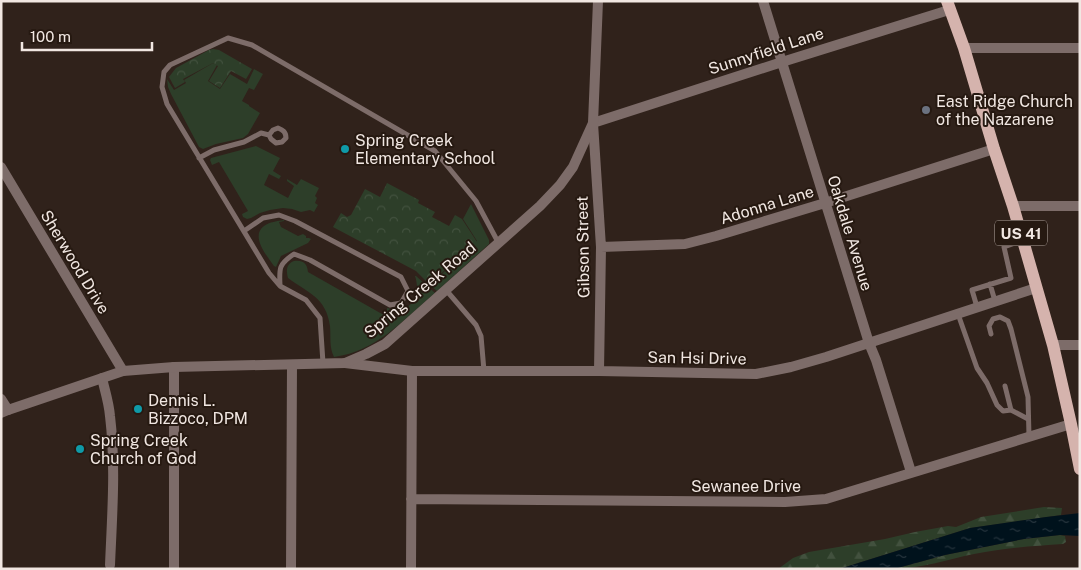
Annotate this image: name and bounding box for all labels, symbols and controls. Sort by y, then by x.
scale bar [22,20,152,52]
street label: Sunnyfield Lane [706,23,826,79]
text: 100 m [30,28,71,45]
place label: East Ridge Church of the Nazarene [936,92,1073,129]
marker: East Ridge Church of the Nazarene [920,104,932,116]
place label: Spring Creek Elementary School [355,131,496,168]
marker: Spring Creek Elementary School [339,143,351,155]
street label: Oakdale Avenue [823,173,877,293]
street label: Adonna Lane [718,182,816,228]
street label: Gibson Street [573,196,593,298]
street label: Sherwood Drive [37,207,113,317]
road number: US 41 [995,220,1047,246]
street label: Spring Creek Road [360,238,480,342]
street label: San Hsi Drive [647,348,747,368]
place label: Dennis L. Bizzoco, DPM [148,391,248,428]
marker: Dennis L. Bizzoco, DPM [132,403,144,415]
place label: Spring Creek Church of God [90,431,197,468]
marker: Spring Creek Church of God [74,443,86,455]
street label: Sewanee Drive [691,477,801,496]

